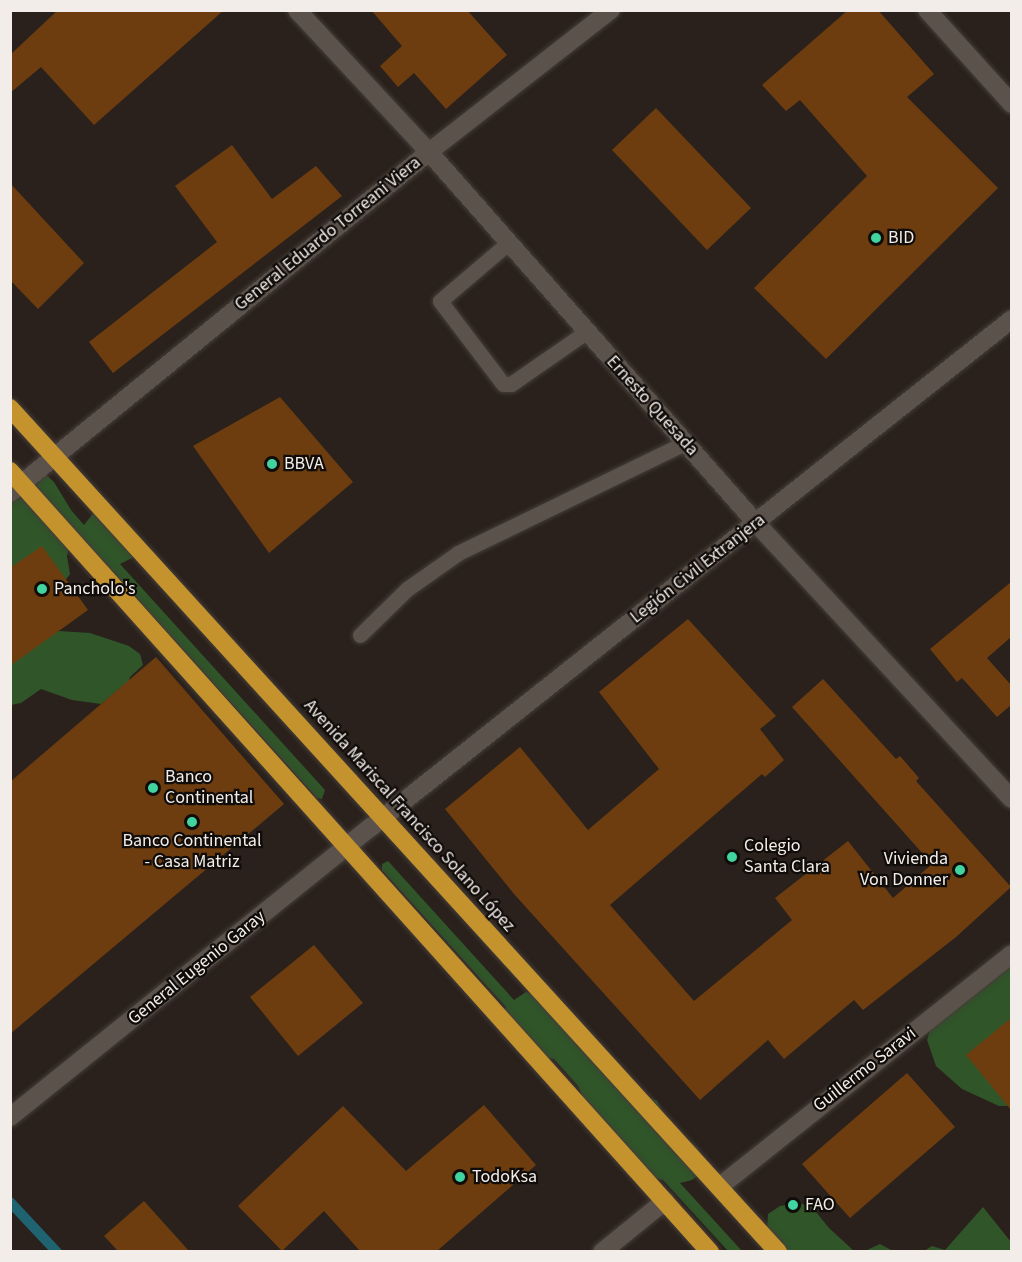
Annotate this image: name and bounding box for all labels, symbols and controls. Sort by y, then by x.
street label: General Eduardo Torreani Viera [231,152,425,316]
place label: BID [888,227,914,249]
marker: BID [869,231,883,245]
street label: Ernesto Quesada [601,351,703,461]
place label: BBVA [284,453,324,475]
marker: BBVA [265,457,279,471]
street label: Legión Civil Extranjera [626,510,770,628]
place label: Pancholo's [54,578,136,600]
marker: Pancholo's [35,582,49,596]
street label: Avenida Mariscal Francisco Solano López [299,695,519,937]
place label: Banco Continental [165,767,253,810]
marker: Banco Continental [146,781,160,795]
marker: Banco Continental - Casa Matriz [185,815,199,829]
place label: Banco Continental - Casa Matriz [122,831,262,874]
place label: Colegio Santa Clara [744,836,830,878]
place label: Vivienda Von Donner [860,849,948,892]
marker: Colegio Santa Clara [725,850,739,864]
marker: Vivienda Von Donner [953,863,967,877]
street label: General Eugenio Garay [124,906,270,1030]
street label: Guillermo Saravi [809,1023,921,1117]
place label: TodoKsa [472,1166,537,1188]
marker: TodoKsa [453,1170,467,1184]
place label: FAO [805,1194,835,1216]
marker: FAO [786,1198,800,1212]

